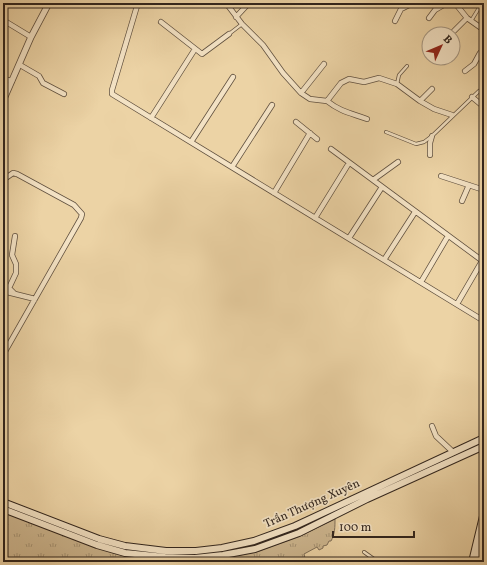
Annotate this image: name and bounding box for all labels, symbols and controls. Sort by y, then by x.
north arrow [421,26,461,66]
text: B [439,32,455,48]
street label: Trần Thượng Xuyên [261,476,363,532]
scale bar [333,513,414,539]
text: 100 m [339,520,372,536]

